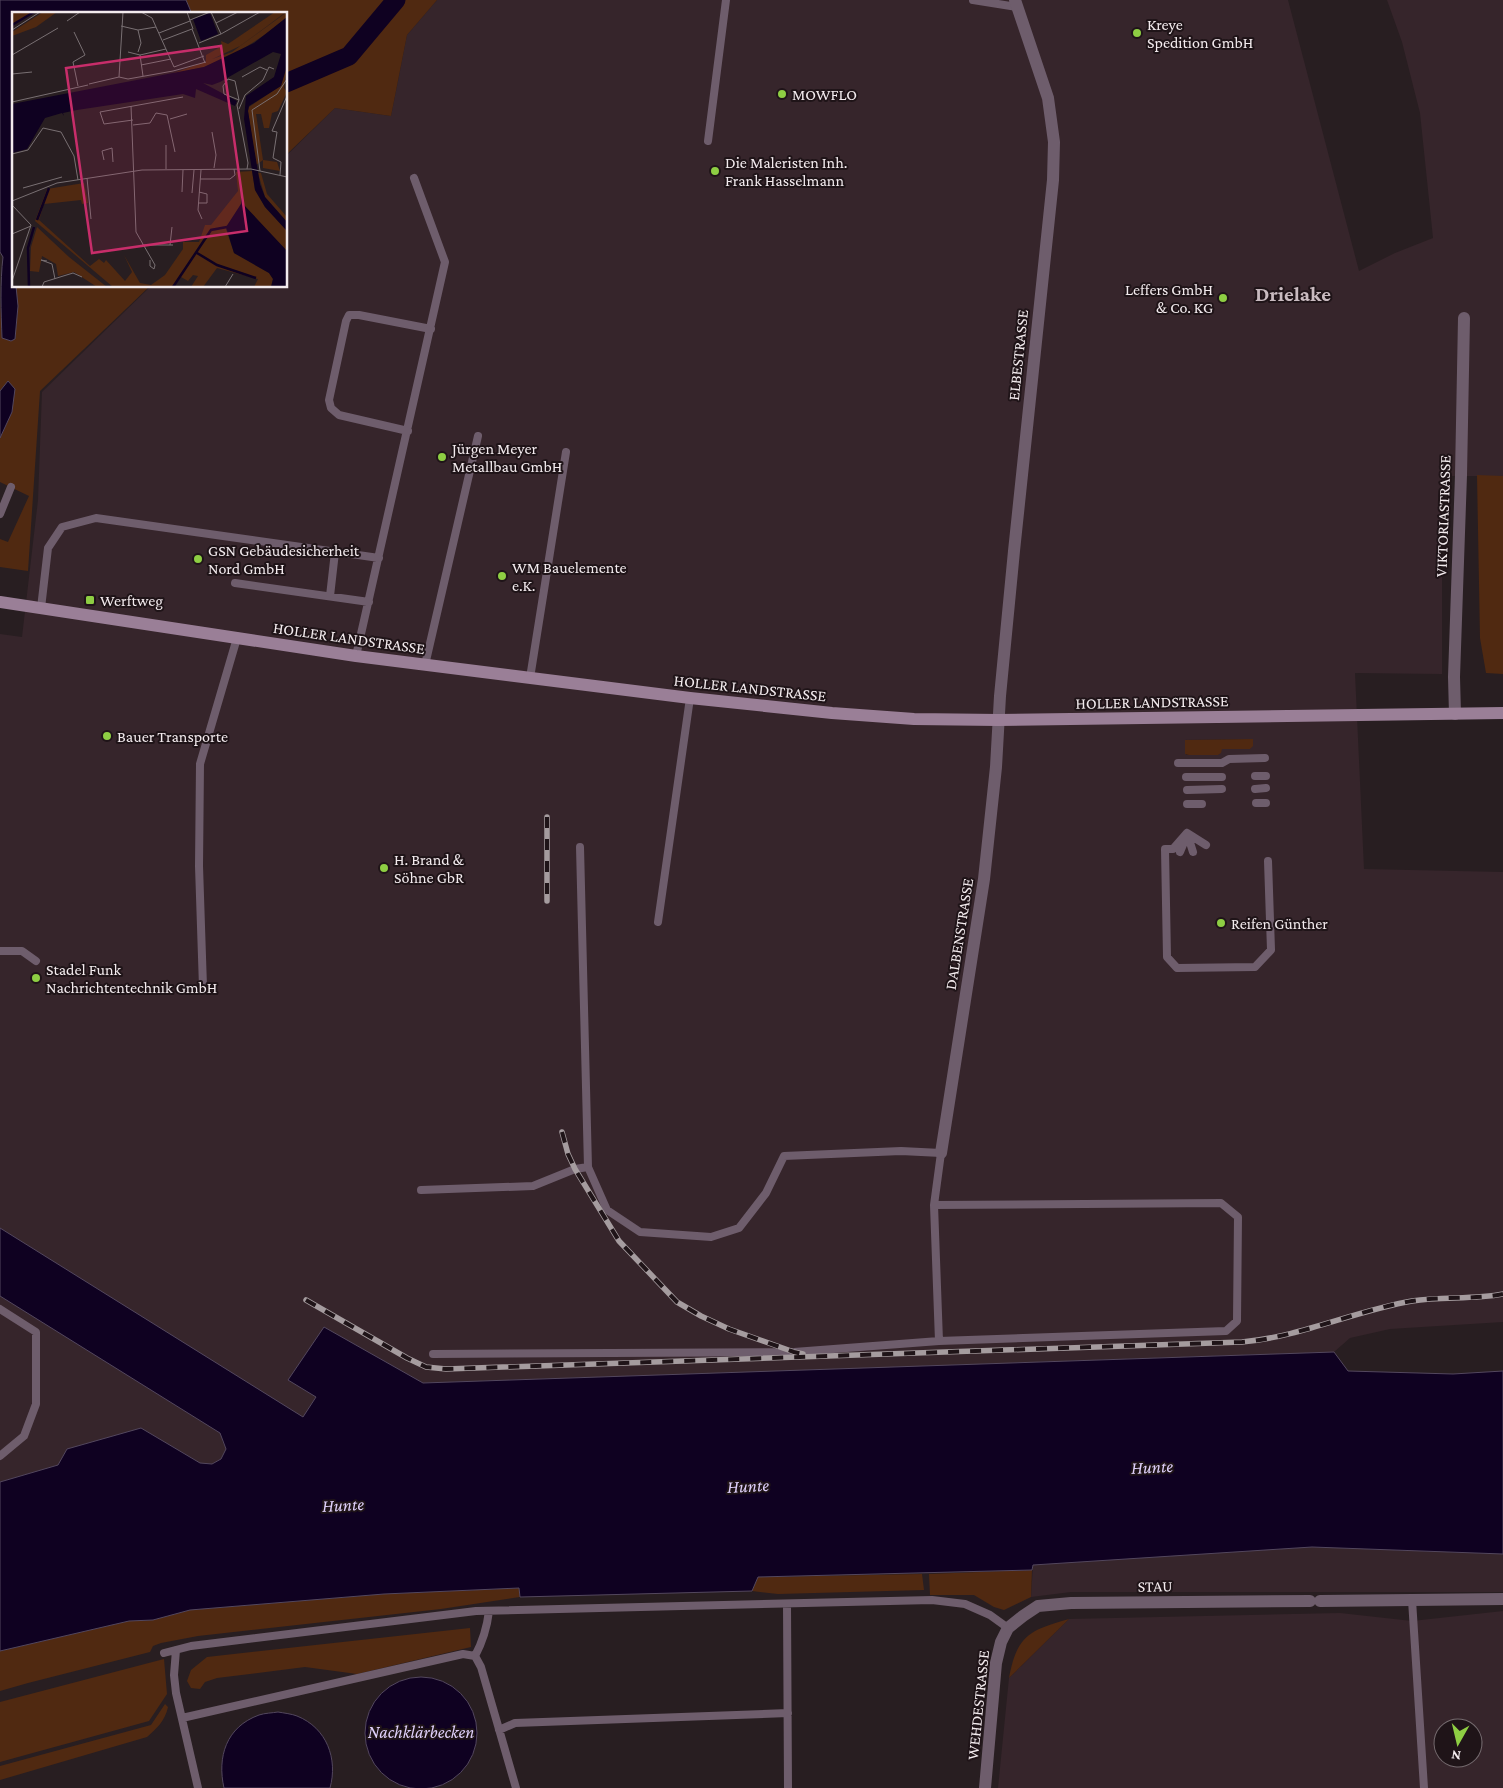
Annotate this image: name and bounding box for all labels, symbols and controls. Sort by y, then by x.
inset map [12,12,288,288]
place label: Kreye Spedition GmbH [1147,16,1253,52]
marker: Kreye Spedition GmbH [1131,27,1143,39]
place label: MOWFLO [792,86,857,103]
marker: MOWFLO [776,88,788,100]
place label: Die Maleristen Inh. Frank Hasselmann [725,154,847,189]
marker: Die Maleristen Inh. Frank Hasselmann [709,165,721,177]
place label: Leffers GmbH & Co. KG [1125,281,1213,316]
district label: Drielake [1255,282,1331,306]
marker: Leffers GmbH & Co. KG [1217,292,1229,304]
street label: ELBESTRASSE [1005,308,1031,401]
place label: Jürgen Meyer Metallbau GmbH [450,440,562,475]
marker: Jürgen Meyer Metallbau GmbH [436,451,448,463]
street label: VIKTORIASTRASSE [1432,454,1454,577]
place label: GSN Gebäudesicherheit Nord GmbH [208,542,360,577]
marker: GSN Gebäudesicherheit Nord GmbH [192,553,204,565]
place label: WM Bauelemente e.K. [512,559,627,594]
marker: WM Bauelemente e.K. [496,570,508,582]
place label: Werftweg [100,592,163,610]
marker: Werftweg [84,594,96,606]
street label: HOLLER LANDSTRASSE [272,619,426,657]
street label: HOLLER LANDSTRASSE [673,672,827,704]
street label: HOLLER LANDSTRASSE [1075,692,1229,712]
place label: Bauer Transporte [117,728,228,746]
marker: Bauer Transporte [101,730,113,742]
place label: H. Brand & Söhne GbR [394,851,465,886]
marker: H. Brand & Söhne GbR [378,862,390,874]
street label: DALBENSTRASSE [942,877,976,991]
place label: Reifen Günther [1231,915,1328,932]
marker: Reifen Günther [1215,917,1227,929]
place label: Stadel Funk Nachrichtentechnik GmbH [46,961,217,996]
marker: Stadel Funk Nachrichtentechnik GmbH [30,972,42,984]
water label: Hunte [1130,1456,1174,1478]
water label: Hunte [726,1475,770,1497]
water label: Hunte [321,1494,365,1516]
street label: STAU [1137,1577,1173,1595]
street label: WEHDESTRASSE [964,1649,992,1761]
north arrow [1433,1718,1483,1768]
water label: Nachklärbecken [368,1722,474,1742]
text: N [1450,1747,1462,1764]

